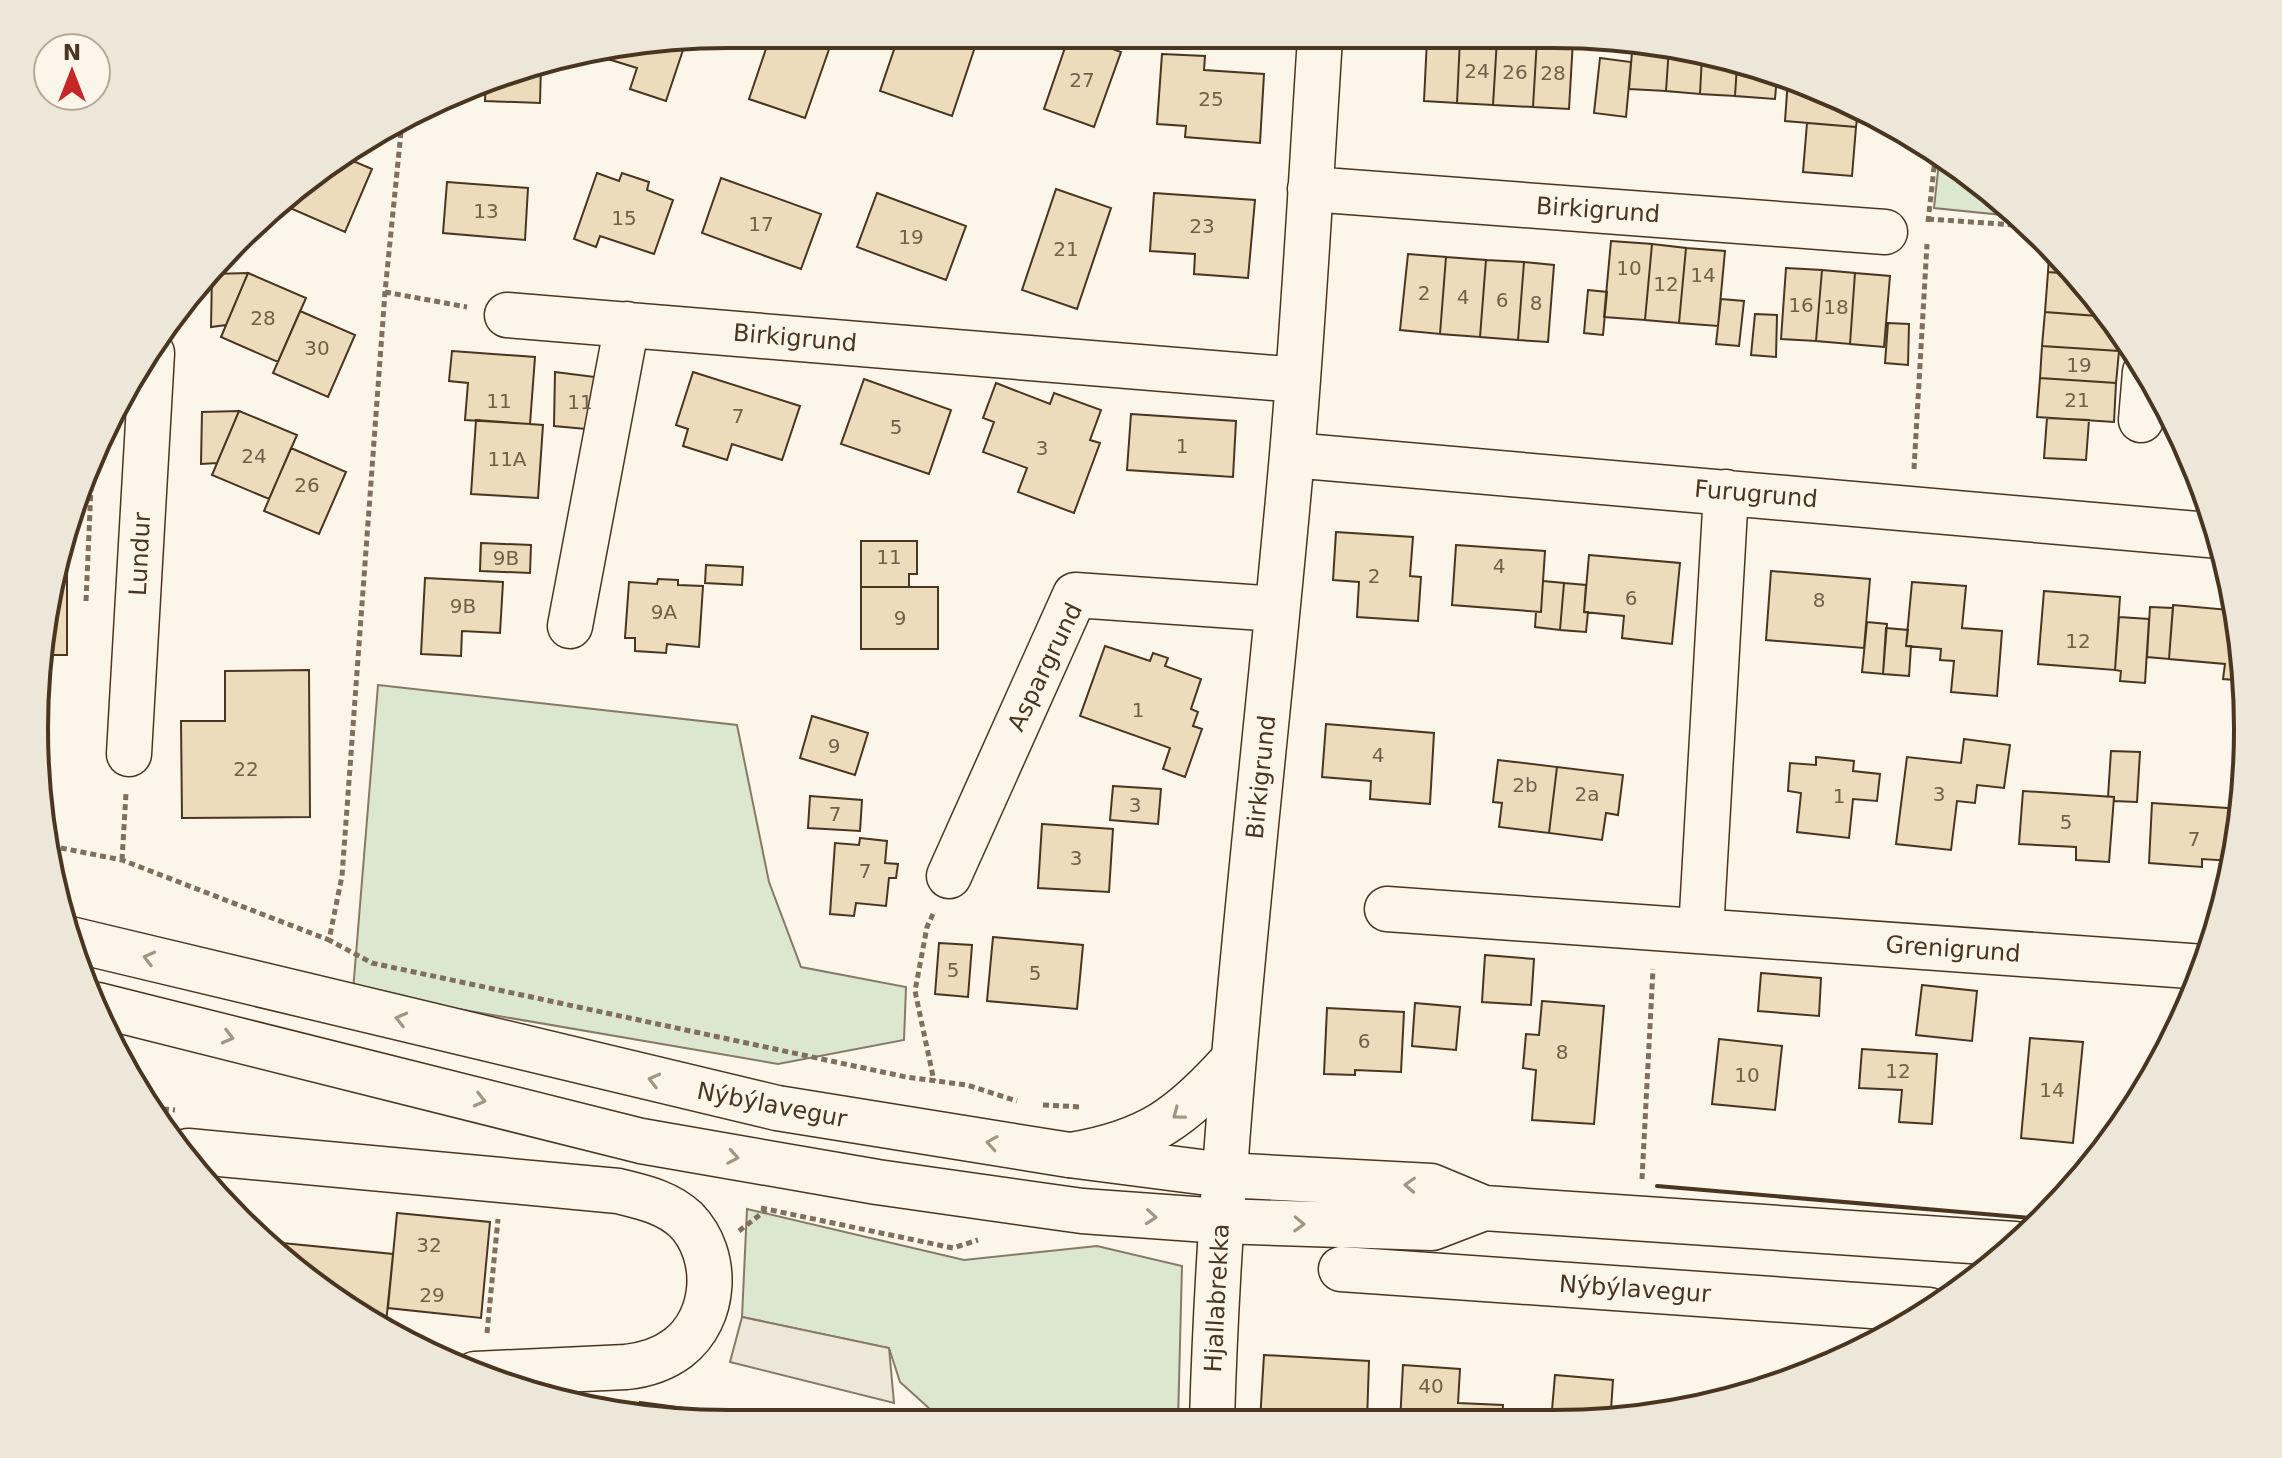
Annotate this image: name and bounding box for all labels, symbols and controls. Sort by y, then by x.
north arrow [32,32,112,112]
text: N [63,40,81,65]
house number: 24 [1464,59,1490,83]
house number: 26 [1502,60,1528,84]
house number: 28 [1540,61,1566,85]
house number: 27 [1069,68,1095,92]
house number: 25 [1198,87,1224,111]
street label: Birkigrund [1535,192,1661,228]
house number: 13 [473,199,499,223]
house number: 15 [611,206,637,230]
house number: 17 [748,212,774,236]
house number: 23 [1189,214,1215,238]
house number: 19 [898,225,924,249]
house number: 21 [1053,237,1079,261]
house number: 10 [1616,256,1642,280]
house number: 14 [1690,263,1716,287]
house number: 12 [1653,272,1679,296]
house number: 2 [1418,281,1430,305]
house number: 4 [1457,285,1469,309]
house number: 6 [1496,288,1508,312]
house number: 8 [1530,291,1542,315]
house number: 16 [1788,293,1814,317]
house number: 18 [1823,295,1849,319]
house number: 28 [250,306,276,330]
street label: Birkigrund [732,319,858,357]
house number: 30 [304,336,330,360]
house number: 19 [2066,353,2092,377]
house number: 21 [2064,388,2090,412]
house number: 11 [486,389,512,413]
house number: 11 [567,390,593,414]
house number: 7 [732,404,744,428]
house number: 5 [890,415,902,439]
house number: 1 [1176,434,1188,458]
house number: 3 [1036,436,1048,460]
house number: 24 [241,444,267,468]
house number: 11A [487,447,527,471]
house number: 26 [294,473,320,497]
street label: Furugrund [1693,475,1819,513]
street label: Lundur [124,511,156,597]
house number: 11 [876,545,902,569]
house number: 9B [493,546,519,570]
house number: 4 [1493,554,1505,578]
house number: 2 [1368,564,1380,588]
house number: 6 [1625,586,1637,610]
house number: 8 [1813,588,1825,612]
house number: 9B [450,594,476,618]
street label: Aspargrund [1002,598,1088,736]
house number: 9A [651,600,678,624]
house number: 9 [894,606,906,630]
house number: 12 [2065,629,2091,653]
house number: 1 [1132,698,1144,722]
street label: Birkigrund [1241,714,1281,840]
house number: 9 [828,734,840,758]
house number: 4 [1372,743,1384,767]
house number: 22 [233,757,259,781]
house number: 2b [1512,773,1538,797]
house number: 2a [1575,782,1599,806]
house number: 3 [1933,782,1945,806]
house number: 1 [1833,784,1845,808]
house number: 3 [1129,793,1141,817]
house number: 7 [829,802,841,826]
house number: 5 [2060,810,2072,834]
house number: 7 [2188,827,2200,851]
house number: 3 [1070,846,1082,870]
house number: 7 [859,859,871,883]
street label: Grenigrund [1885,930,2021,968]
one-way arrow [142,951,156,968]
house number: 5 [947,958,959,982]
house number: 5 [1029,961,1041,985]
one-way arrow [395,1012,409,1029]
one-way arrow [220,1028,234,1045]
house number: 6 [1358,1029,1370,1053]
house number: 8 [1556,1040,1568,1064]
house number: 12 [1885,1059,1911,1083]
house number: 10 [1734,1063,1760,1087]
one-way arrow [648,1073,662,1090]
street label: Nýbýlavegur [695,1077,850,1133]
house number: 14 [2039,1078,2065,1102]
one-way arrow [472,1091,486,1108]
one-way arrow [1172,1105,1187,1119]
one-way arrow [985,1135,999,1152]
one-way arrow [727,1147,740,1164]
one-way arrow [1403,1177,1416,1194]
one-way arrow [1145,1208,1158,1225]
one-way arrow [1293,1215,1306,1232]
street label: Hjallabrekka [1199,1223,1235,1373]
house number: 32 [416,1233,442,1257]
street label: Nýbýlavegur [1558,1270,1712,1308]
house number: 29 [419,1283,445,1307]
house number: 40 [1418,1374,1444,1398]

